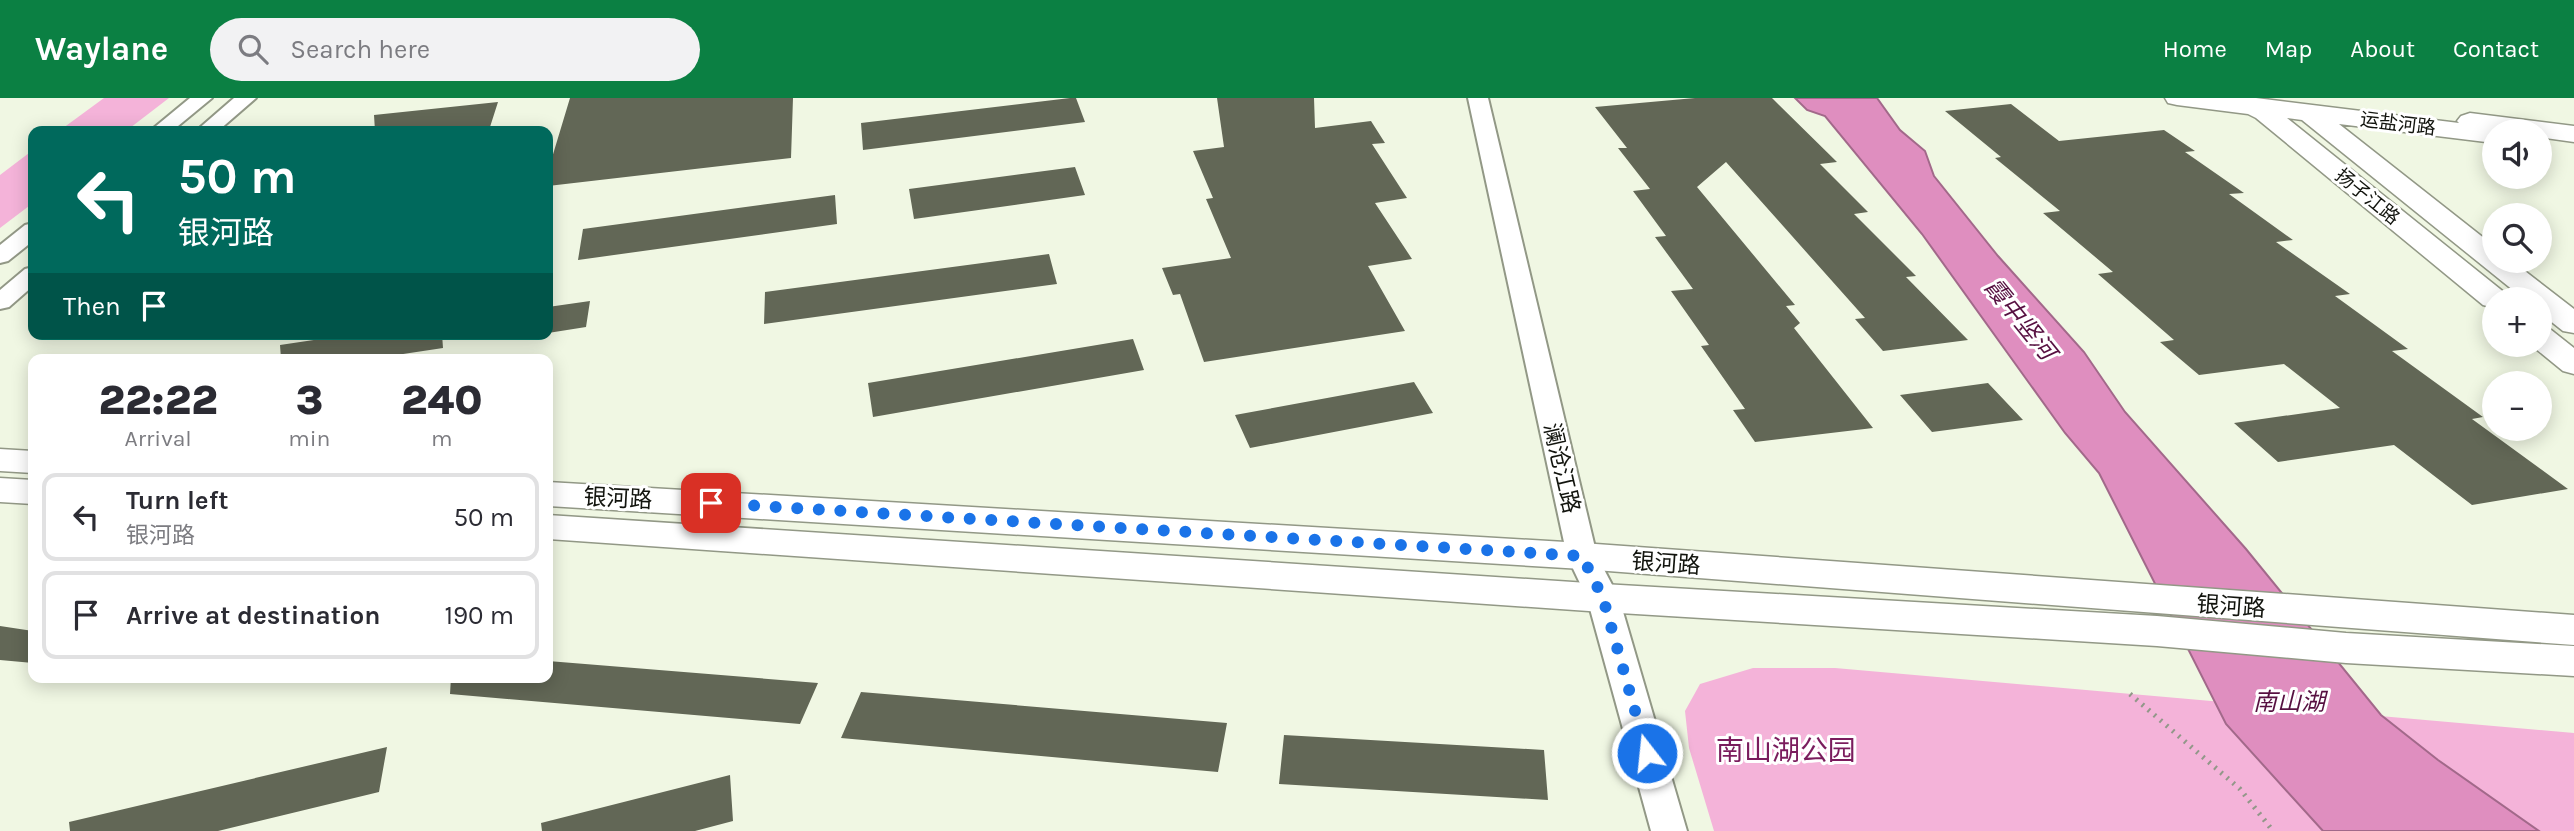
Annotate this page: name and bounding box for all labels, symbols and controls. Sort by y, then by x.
search box [210,18,700,81]
text: Waylane [35,30,168,68]
icon: search [234,30,272,68]
text: Search here [290,34,430,65]
text: Home [2163,35,2227,63]
text: Map [2265,35,2312,63]
text: About [2350,35,2415,63]
text: Contact [2453,35,2539,63]
street label: 运盐河路 [2359,108,2437,140]
map controls [2482,119,2552,441]
button: sound [2482,119,2552,189]
text: 50 m [178,148,296,205]
icon: left [63,154,154,245]
street label: 扬子江路 [2331,164,2404,229]
button: search [2482,203,2552,273]
text: 银河路 [178,215,274,252]
water label: 霞中竖河 [1979,273,2064,368]
icon: arrive [135,287,173,325]
button: + [2482,287,2552,357]
text: Then [63,291,121,322]
button: − [2482,371,2552,441]
text: 22:22 [99,375,218,425]
text: 3 [296,375,323,425]
text: 240 [401,375,482,425]
street label: 澜沧江路 [1538,420,1585,516]
text: Arrival [124,425,192,452]
text: min [288,425,331,452]
text: m [431,425,453,452]
pin [681,473,741,533]
street label: 银河路 [583,483,653,514]
icon: arrive [692,484,730,522]
text: Turn left [126,485,228,516]
icon: left [67,498,105,536]
text: 50 m [453,502,514,533]
text: 银河路 [126,522,195,549]
street label: 银河路 [1631,548,1701,579]
street label: 银河路 [2196,591,2266,622]
icon: arrive [67,596,105,634]
text: Arrive at destination [126,600,380,631]
text: 190 m [444,600,514,631]
water label: 南山湖 [2253,688,2329,716]
position arrow [1610,716,1684,790]
park label: 南山湖公园 [1716,734,1856,767]

